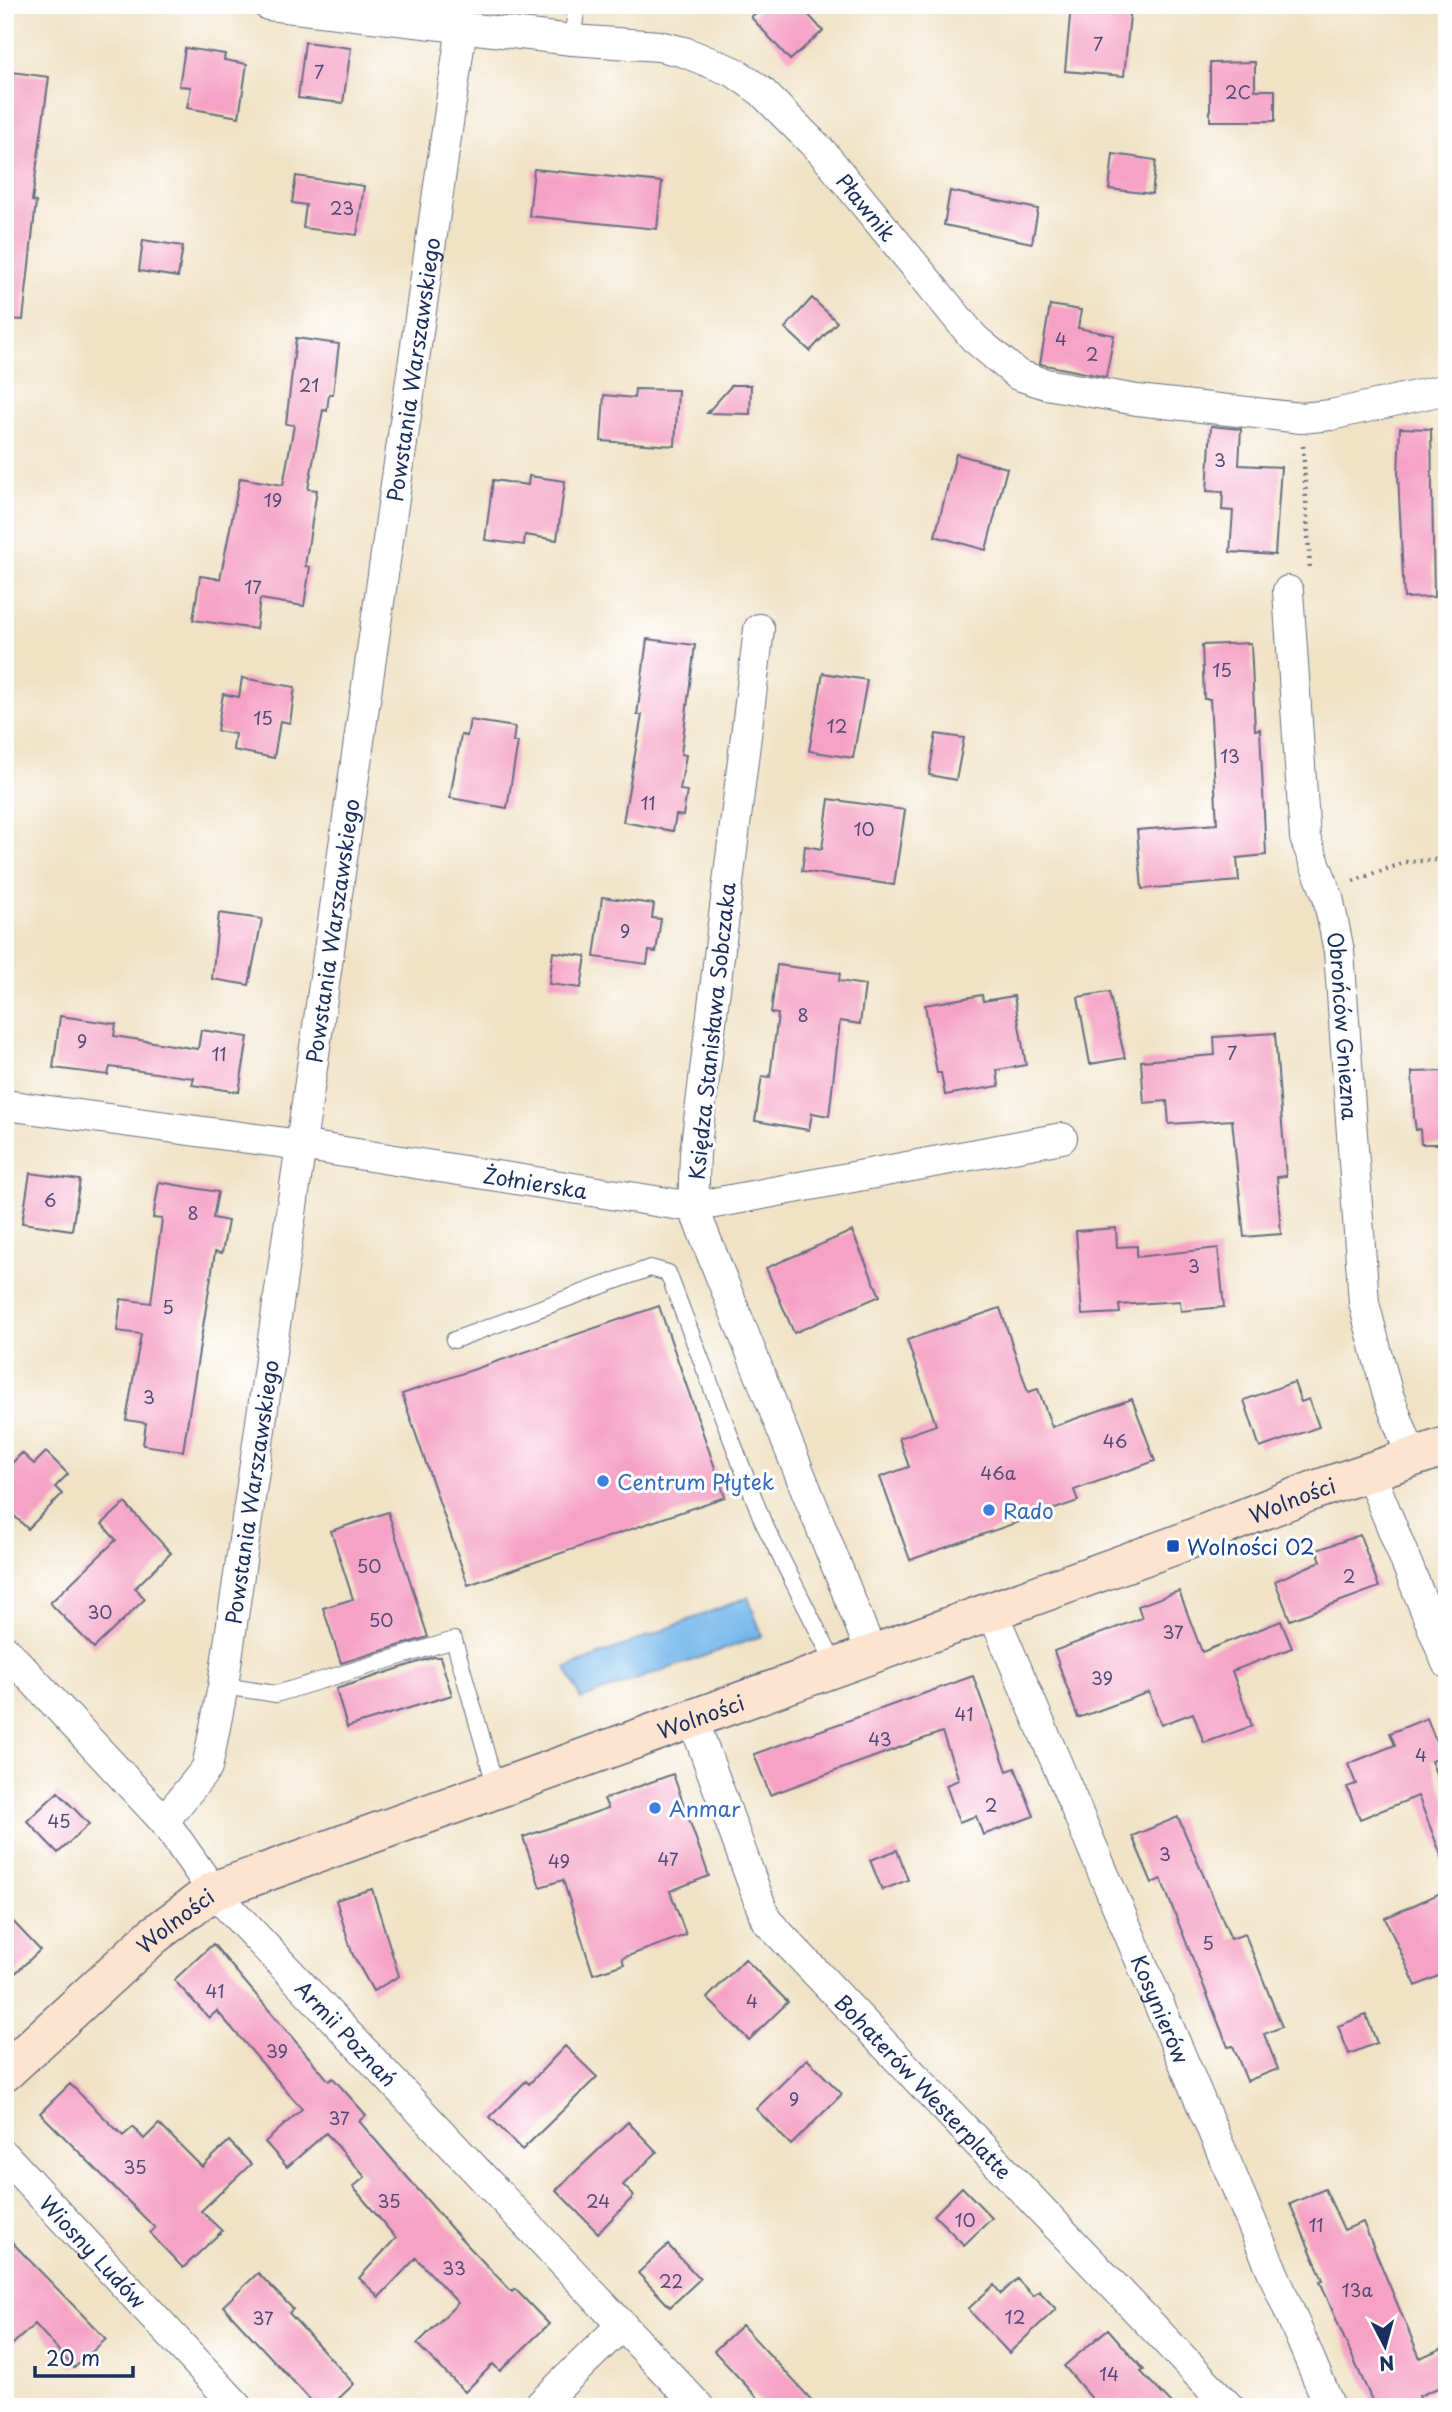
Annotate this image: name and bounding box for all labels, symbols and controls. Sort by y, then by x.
house number: 7 [1093,30,1103,57]
house number: 7 [314,58,324,85]
house number: 2C [1225,78,1251,105]
street label: Pławnik [829,166,905,248]
house number: 23 [330,194,354,221]
street label: Powstania Warszawskiego [378,235,447,503]
house number: 4 [1055,325,1067,352]
house number: 2 [1086,340,1098,367]
house number: 21 [299,371,319,398]
house number: 3 [1214,446,1226,473]
house number: 19 [264,486,282,513]
house number: 17 [244,573,262,600]
house number: 15 [1212,656,1232,683]
house number: 15 [253,704,273,731]
house number: 12 [827,712,847,739]
house number: 13 [1220,742,1240,769]
house number: 11 [640,789,656,816]
street label: Powstania Warszawskiego [297,796,367,1065]
house number: 10 [853,815,875,842]
street label: Księdza Stanisława Sobczaka [679,881,743,1181]
house number: 9 [620,917,630,944]
street label: Obrońców Gniezna [1319,929,1367,1121]
house number: 8 [797,1001,809,1028]
house number: 9 [77,1027,87,1054]
house number: 7 [1227,1039,1237,1066]
house number: 11 [211,1040,227,1067]
street label: Żołnierska [481,1158,590,1206]
house number: 6 [44,1186,56,1213]
house number: 8 [187,1199,199,1226]
house number: 3 [1188,1252,1200,1279]
house number: 5 [162,1293,174,1320]
street label: Powstania Warszawskiego [216,1358,286,1626]
house number: 3 [143,1383,155,1410]
house number: 46 [1103,1427,1127,1454]
house number: 46a [980,1459,1017,1486]
place label: Centrum Płytek [617,1465,775,1497]
street label: Wolności [1244,1468,1339,1530]
marker: Centrum Płytek [595,1473,611,1489]
place label: Rado [1003,1494,1054,1526]
marker: Rado [981,1502,997,1518]
place label: Wolności 02 [1187,1530,1315,1562]
marker: Wolności 02 [1165,1538,1181,1554]
house number: 50 [357,1552,381,1579]
house number: 2 [1343,1562,1355,1589]
house number: 30 [87,1598,113,1625]
house number: 50 [369,1606,393,1633]
house number: 37 [1162,1618,1184,1645]
house number: 39 [1091,1664,1113,1691]
street label: Wolności [652,1685,748,1746]
house number: 41 [955,1700,973,1727]
house number: 43 [868,1725,892,1752]
house number: 4 [1415,1741,1427,1768]
house number: 2 [985,1791,997,1818]
place label: Anmar [669,1792,741,1824]
marker: Anmar [647,1800,663,1816]
house number: 45 [48,1807,71,1834]
house number: 3 [1159,1840,1171,1867]
house number: 47 [657,1845,679,1872]
house number: 49 [548,1847,570,1874]
street label: Wolności [129,1880,220,1960]
house number: 5 [1202,1929,1214,1956]
street label: Kosynierów [1124,1949,1198,2068]
street label: Armii Poznań [289,1973,405,2093]
house number: 41 [206,1977,224,2004]
street label: Bohaterów Westerplatte [828,1986,1020,2186]
house number: 4 [746,1987,758,2014]
house number: 39 [266,2037,288,2064]
house number: 9 [789,2085,799,2112]
house number: 37 [328,2104,350,2131]
house number: 35 [123,2153,147,2180]
house number: 35 [377,2187,401,2214]
house number: 24 [586,2187,610,2214]
street label: Wiosny Ludów [33,2188,154,2315]
house number: 10 [954,2206,976,2233]
house number: 11 [1308,2211,1324,2238]
house number: 33 [442,2254,466,2281]
house number: 22 [659,2267,683,2294]
house number: 13a [1341,2276,1373,2303]
house number: 12 [1005,2303,1025,2330]
house number: 37 [252,2304,274,2331]
north arrow [1350,2310,1420,2380]
scale bar [35,2335,133,2379]
text: 20 m [46,2341,100,2373]
text: N [1378,2349,1396,2379]
house number: 14 [1099,2360,1119,2387]

